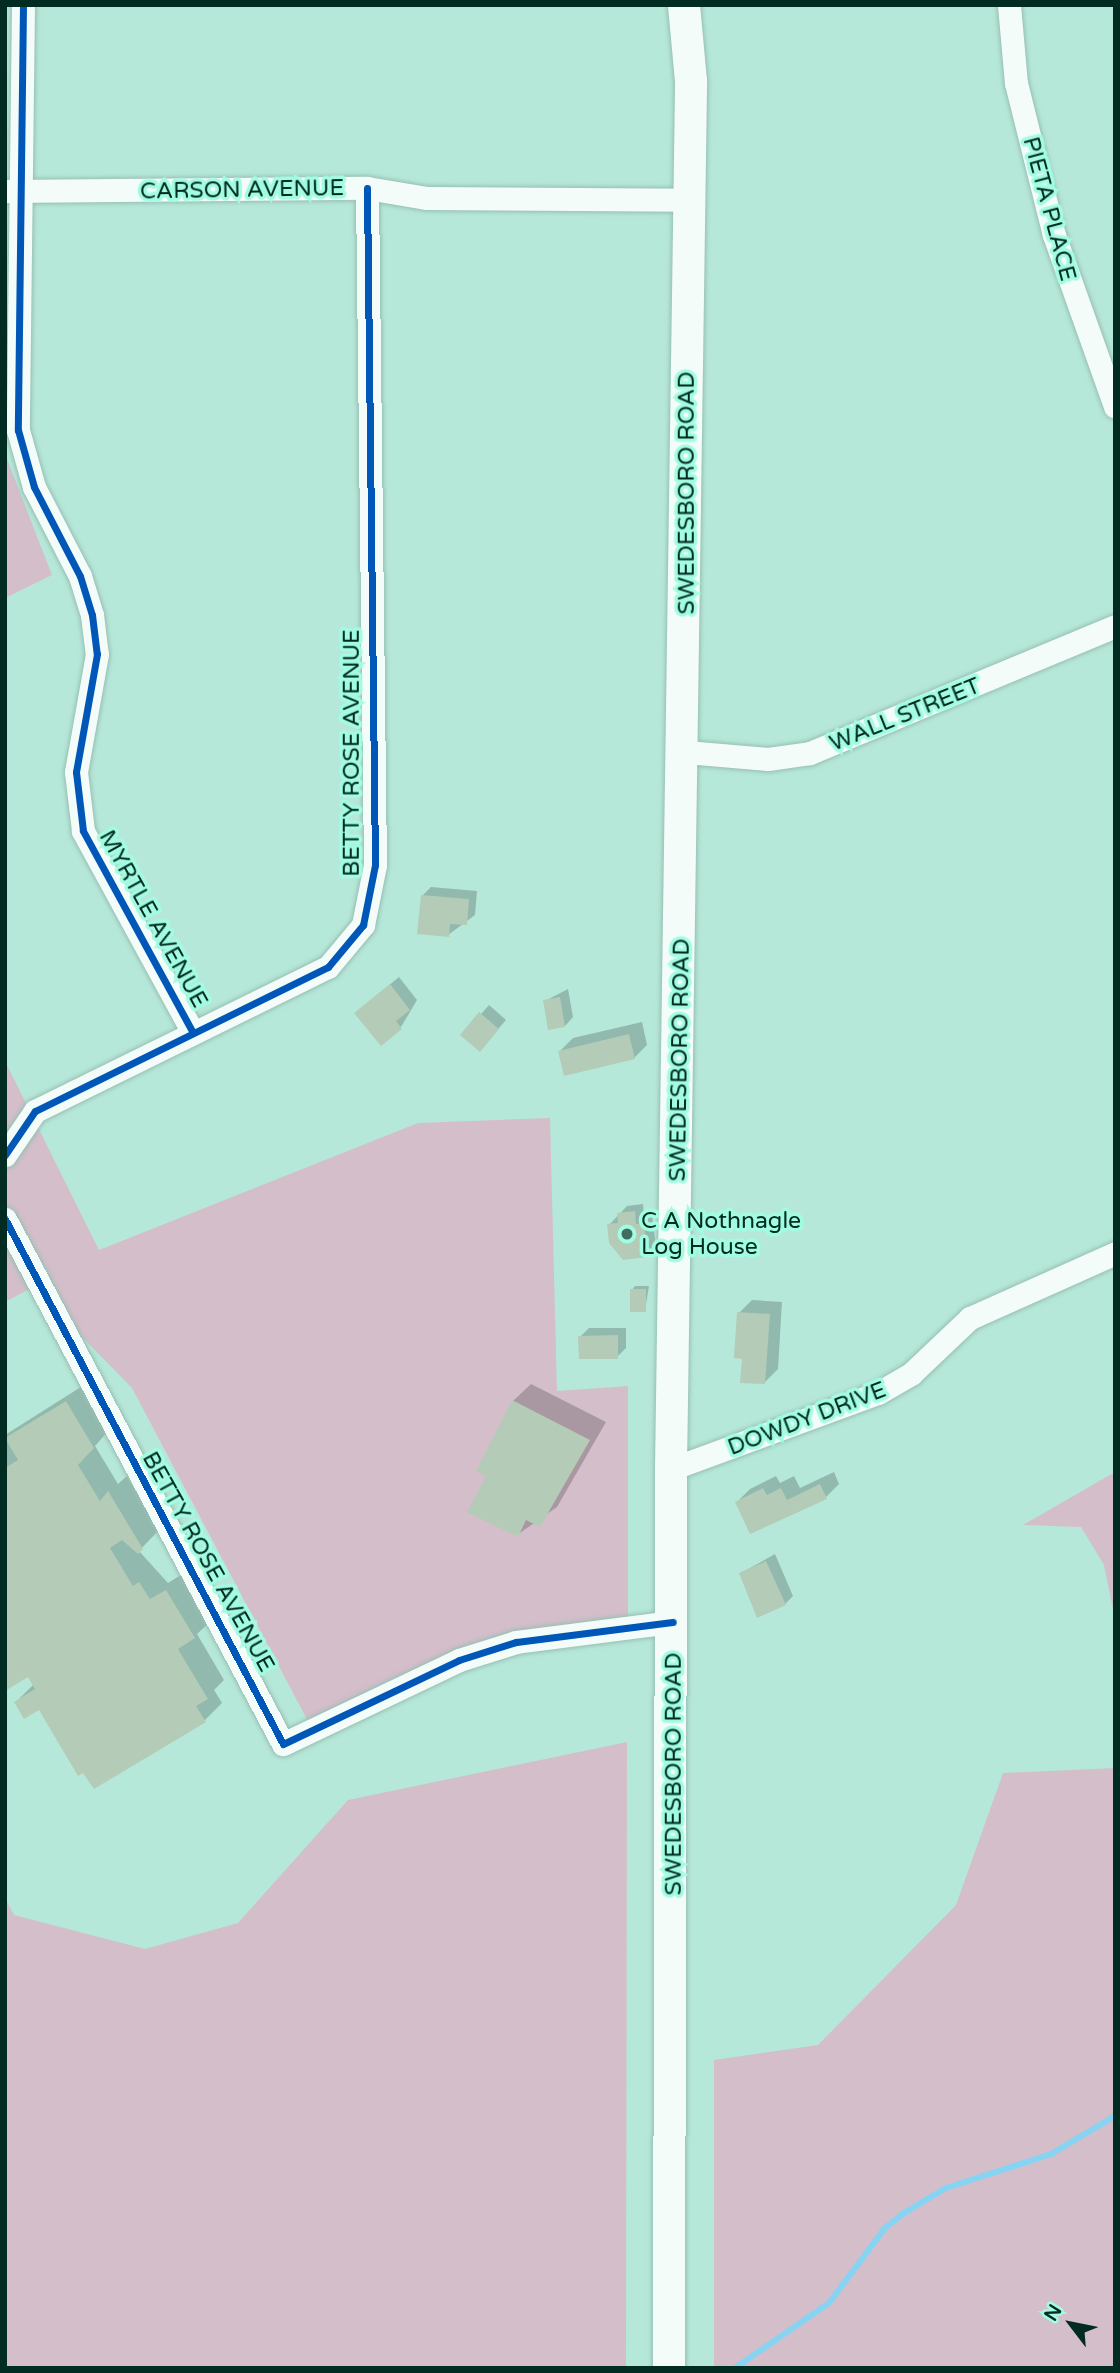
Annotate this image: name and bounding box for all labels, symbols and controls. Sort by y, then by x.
street label: PIETA PLACE [1016,134,1082,284]
street label: CARSON AVENUE [140,174,344,206]
street label: SWEDESBORO ROAD [673,372,701,614]
street label: BETTY ROSE AVENUE [338,629,366,877]
street label: WALL STREET [826,672,984,758]
street label: MYRTLE AVENUE [93,825,213,1013]
street label: SWEDESBORO ROAD [664,938,696,1182]
place label: C A Nothnagle Log House [641,1207,801,1261]
marker: C A Nothnagle Log House [619,1226,635,1242]
street label: DOWDY DRIVE [724,1376,890,1462]
street label: BETTY ROSE AVENUE [136,1447,280,1677]
street label: SWEDESBORO ROAD [660,1653,688,1895]
north arrow [1036,2289,1106,2359]
text: N [1040,2301,1067,2325]

